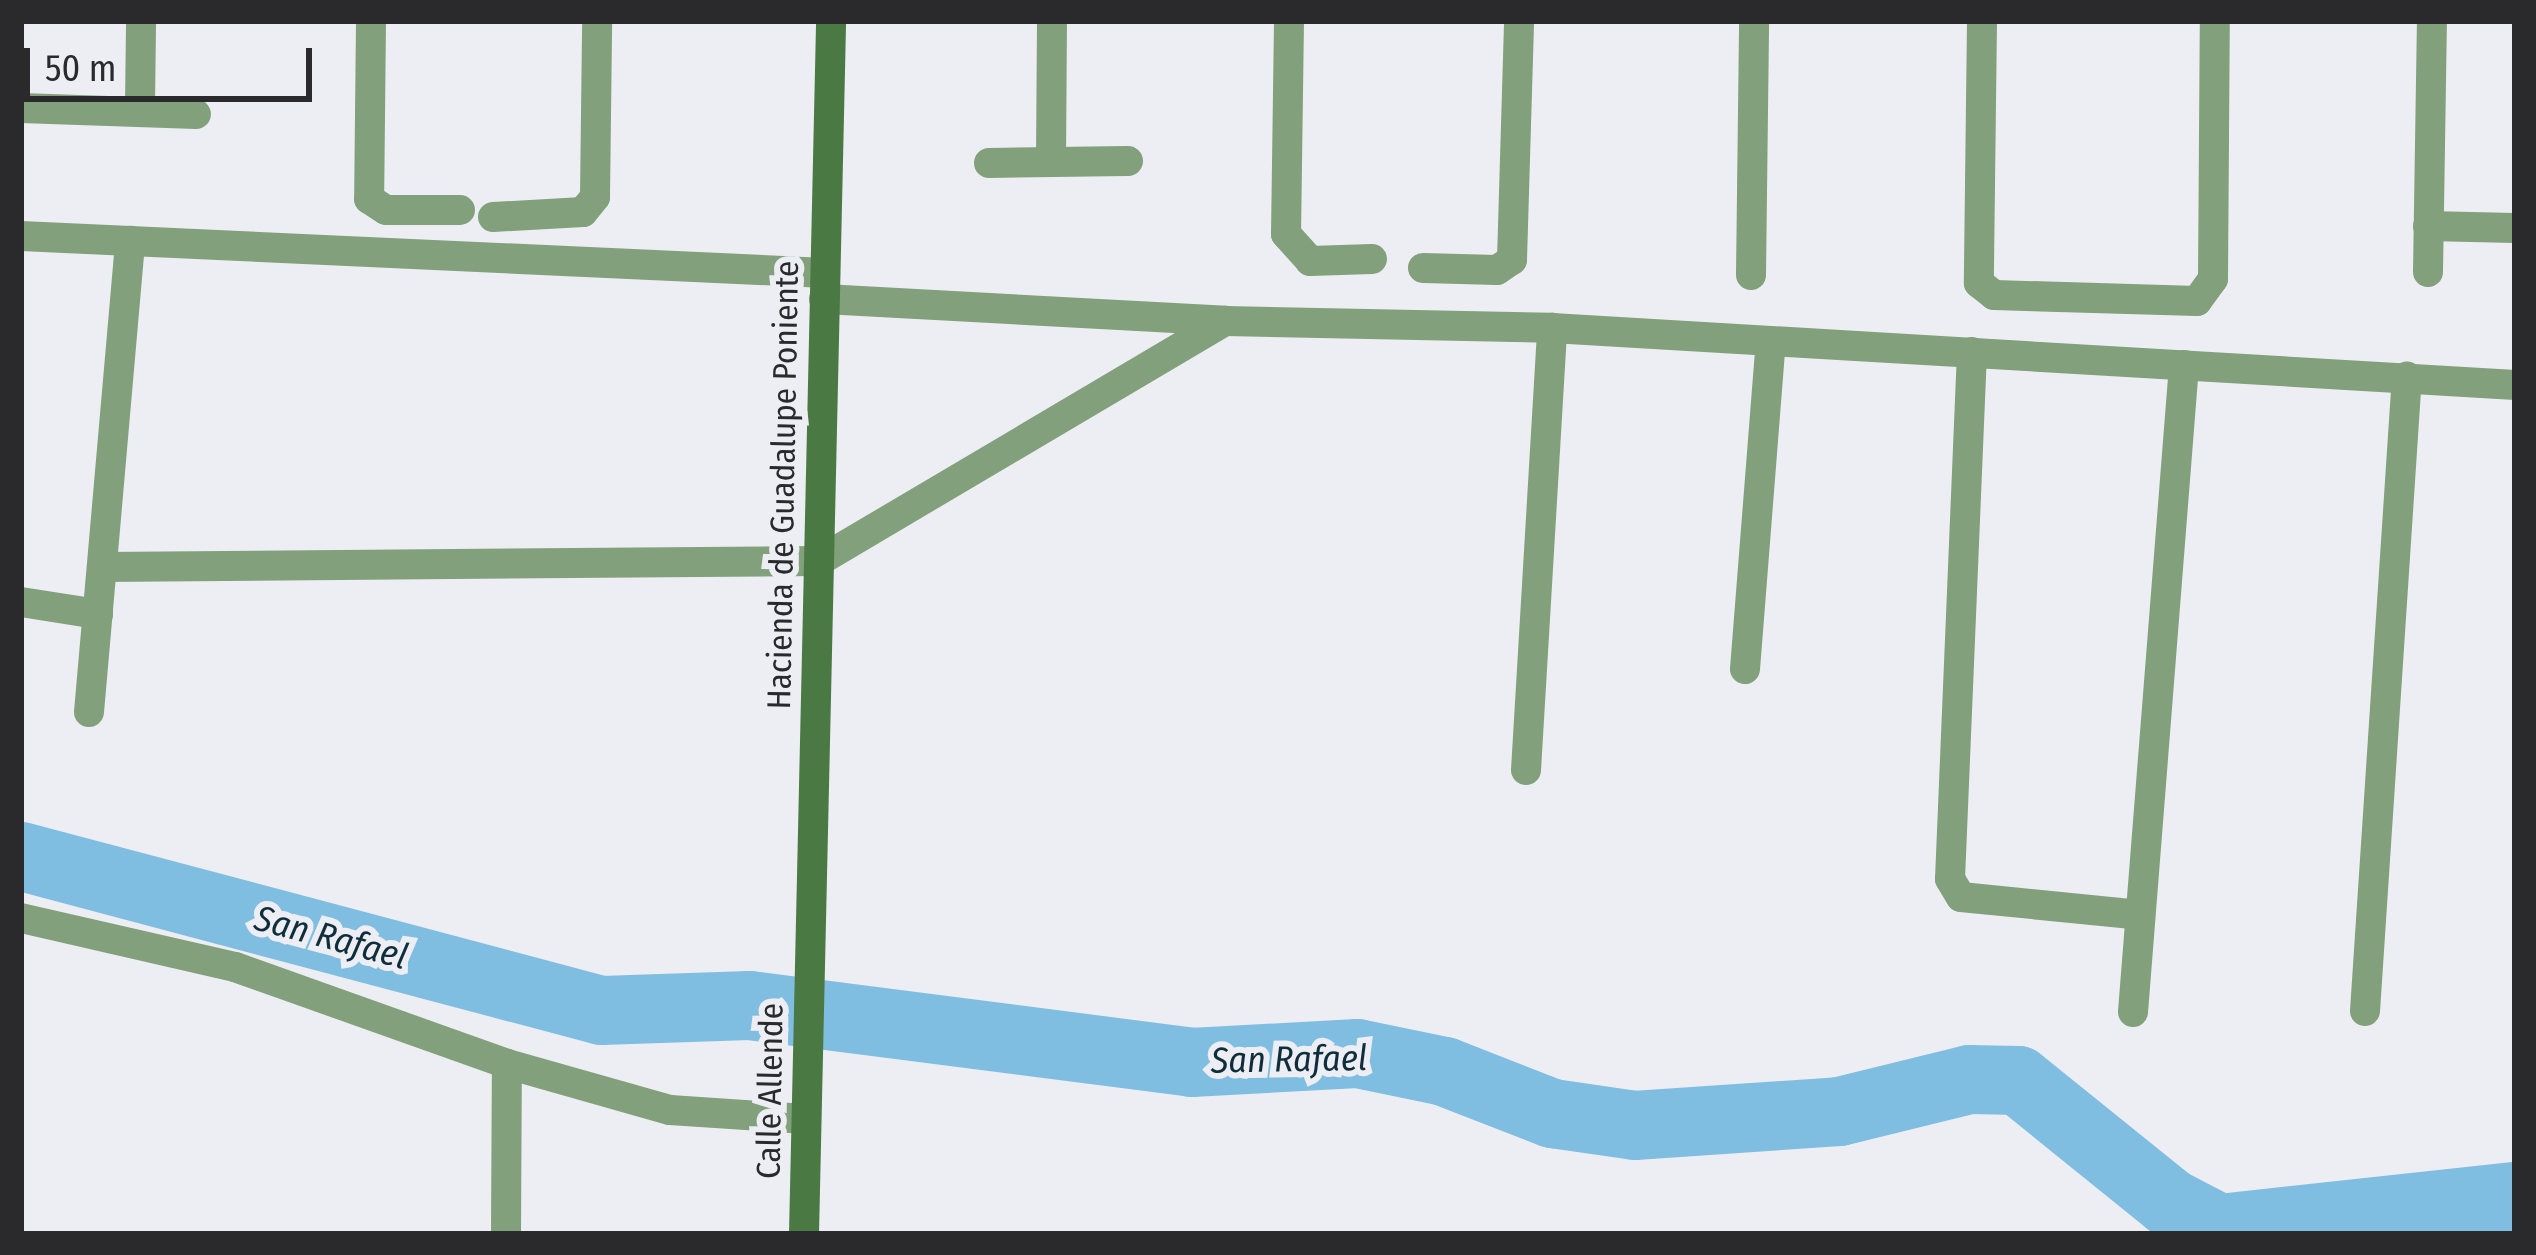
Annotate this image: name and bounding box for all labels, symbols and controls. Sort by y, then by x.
scale bar [30,24,318,98]
text: 50 m [45,47,116,91]
street label: Hacienda de Guadalupe Poniente [760,260,808,710]
water label: San Rafael [250,897,412,979]
street label: Calle Allende [750,1003,792,1179]
water label: San Rafael [1210,1037,1368,1083]

